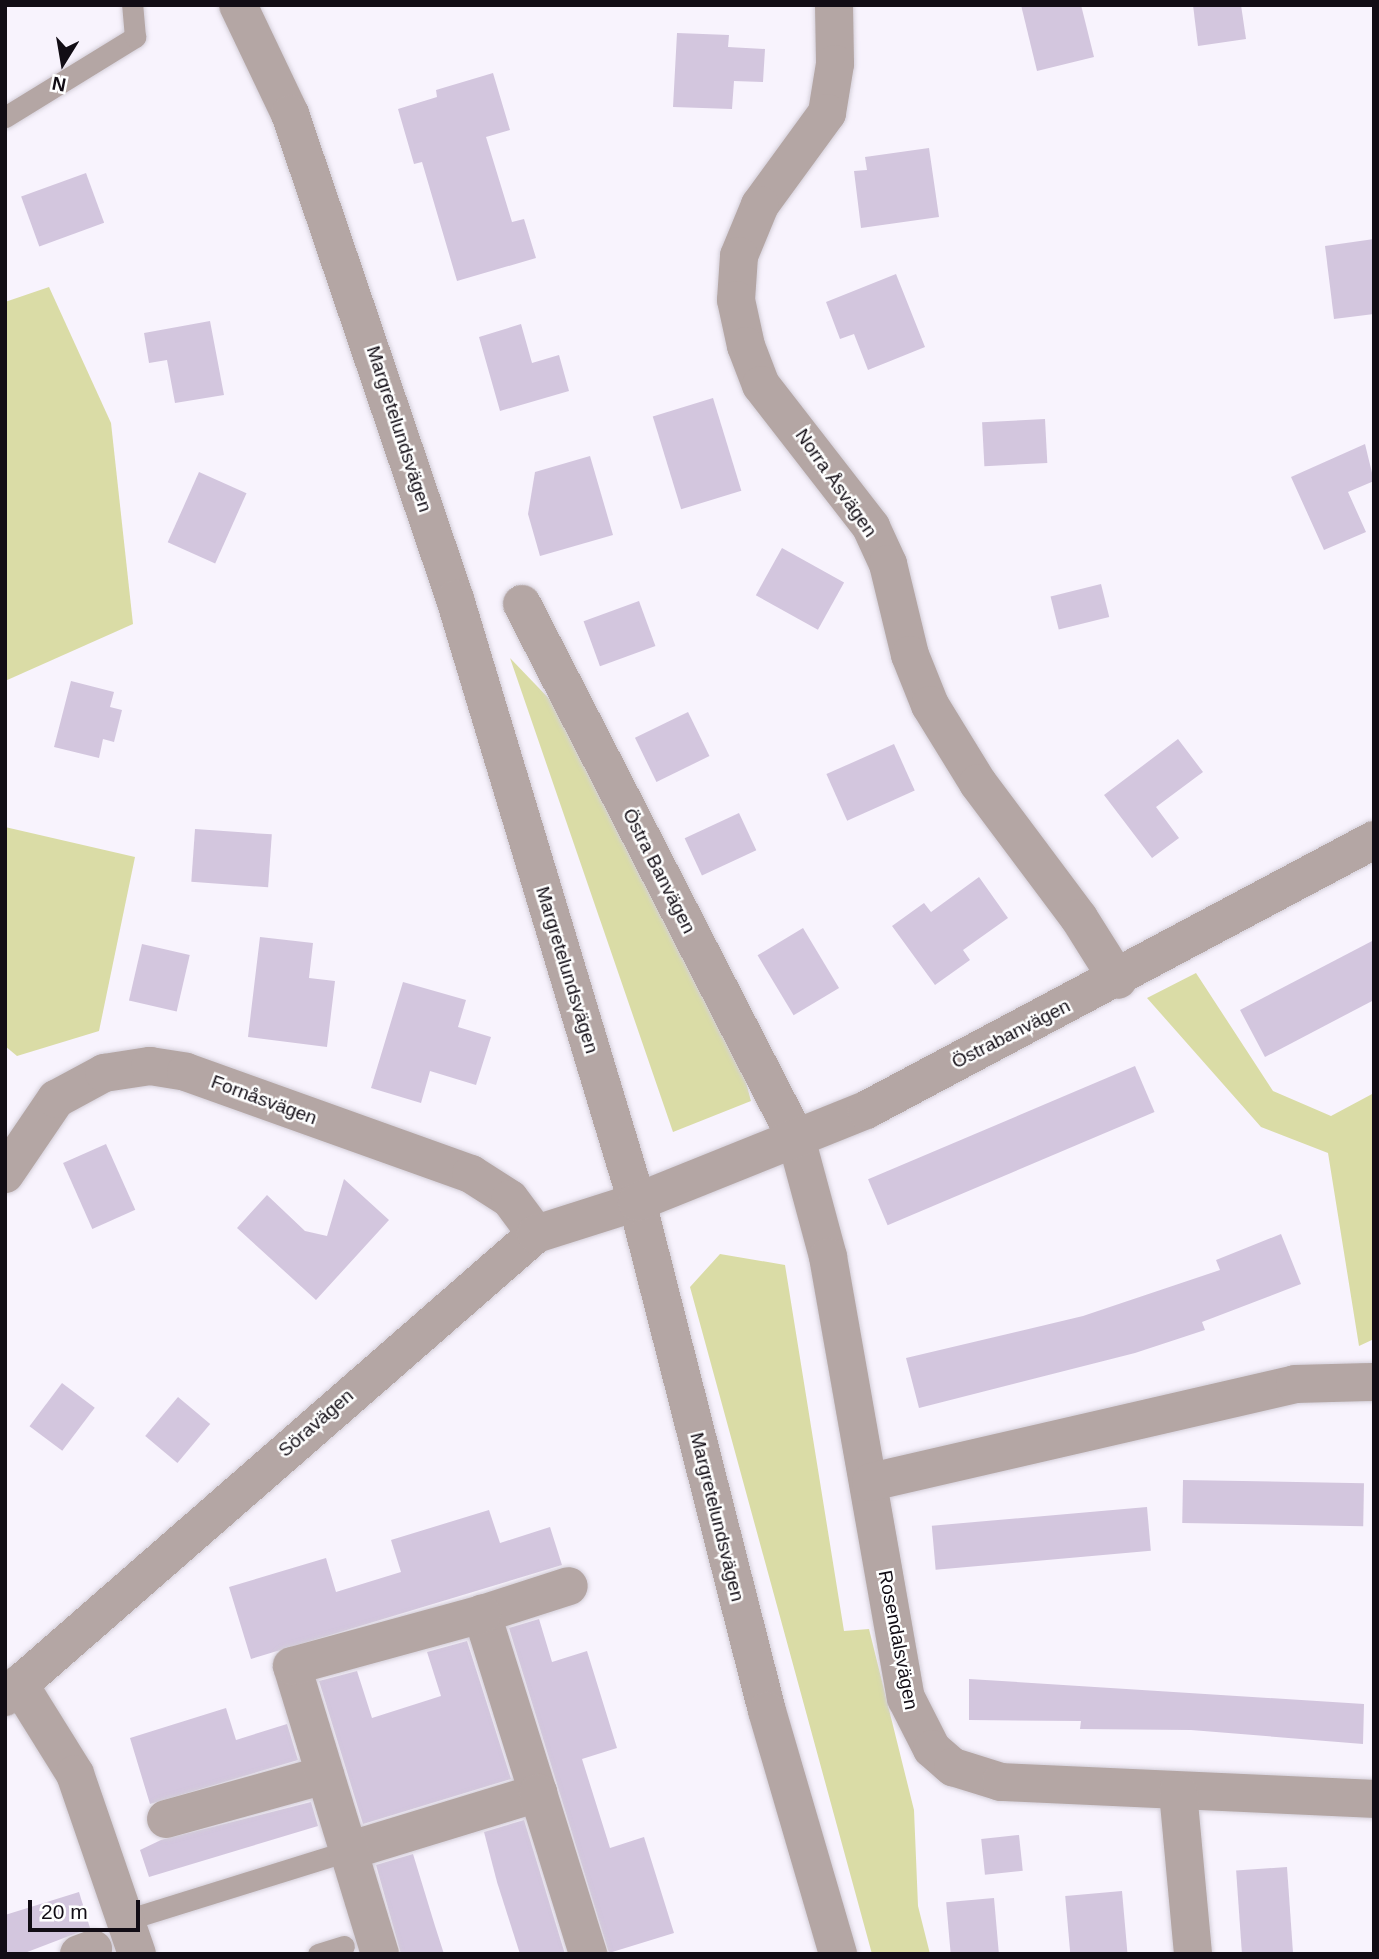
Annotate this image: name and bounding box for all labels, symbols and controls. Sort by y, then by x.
north arrow [28,28,98,98]
text: N [50,72,68,96]
street label: Margretelundsvägen [361,343,437,515]
street label: Norra Åsvägen [790,425,882,541]
street label: Östra Banvägen [618,805,700,937]
street label: Margretelundsvägen [531,884,603,1056]
street label: Östrabanvägen [948,994,1074,1074]
street label: Fornåsvägen [208,1070,320,1130]
street label: Söravägen [274,1384,358,1462]
street label: Margretelundsvägen [685,1430,749,1604]
street label: Rosendalsvägen [873,1568,923,1712]
scale bar [32,1885,144,1929]
text: 20 m [41,1900,88,1923]

